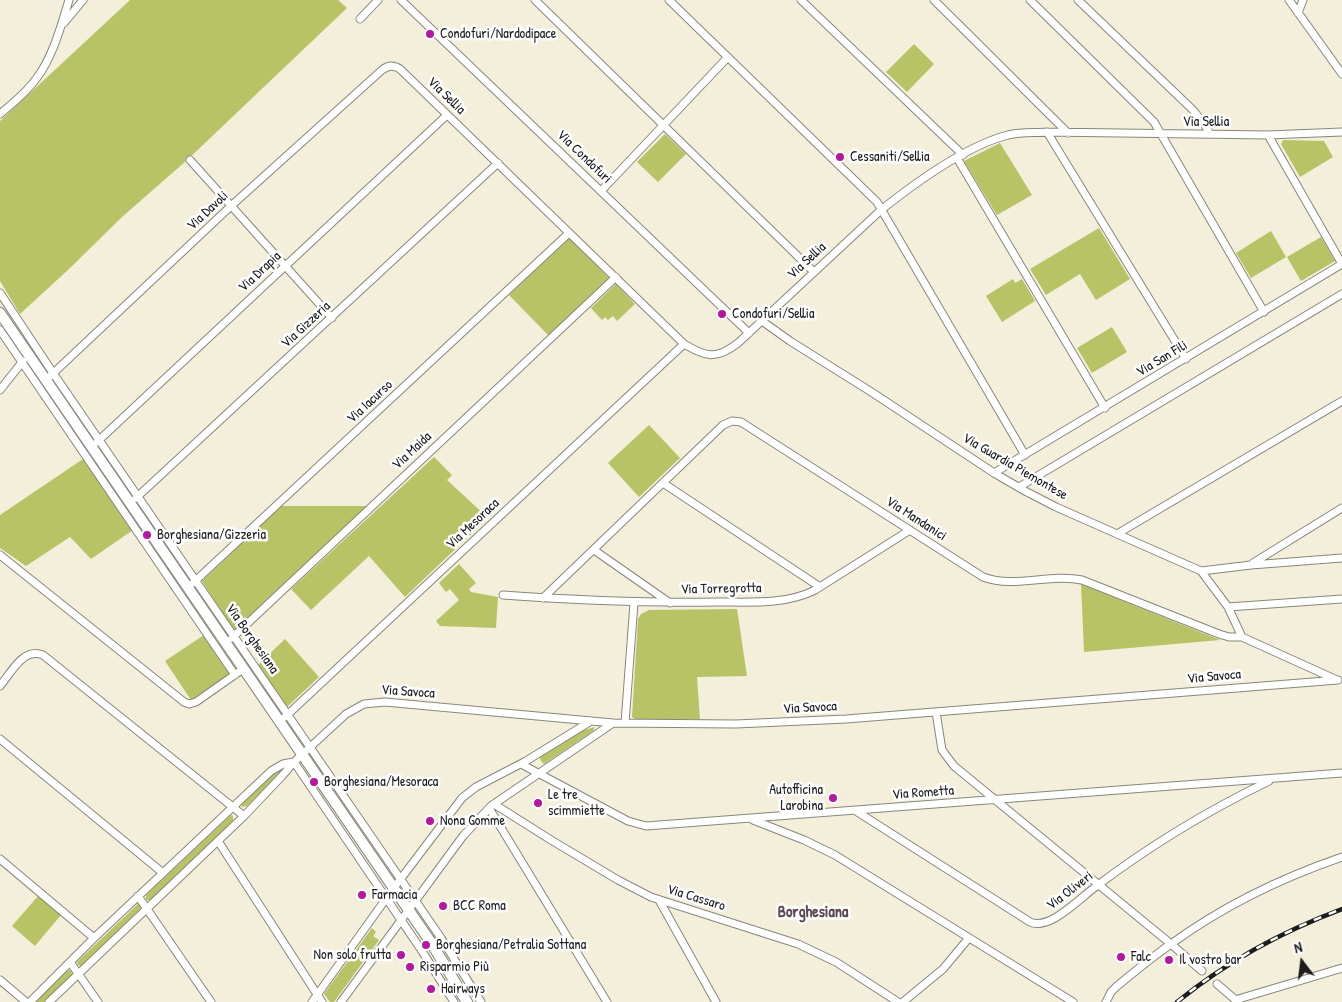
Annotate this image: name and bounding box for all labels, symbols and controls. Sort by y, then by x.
place label: Condofuri/Nardodipace [440,26,556,42]
marker: Condofuri/Nardodipace [424,28,436,40]
street label: Via Sellia [423,74,469,118]
street label: Via Sellia [1183,114,1229,130]
street label: Via Condofuri [553,127,615,187]
place label: Cessaniti/Sellia [850,149,930,165]
marker: Cessaniti/Sellia [834,151,846,163]
street label: Via Davoli [184,188,232,234]
street label: Via Sellia [784,239,830,283]
street label: Via Drapia [235,248,285,296]
street label: Via Gizzeria [278,298,334,352]
place label: Condofuri/Sellia [732,306,814,322]
marker: Condofuri/Sellia [716,308,728,320]
street label: Via San Fili [1133,337,1191,381]
street label: Via Iacurso [344,377,396,427]
street label: Via Maida [389,429,435,473]
street label: Via Guardia Piemontese [959,430,1071,504]
street label: Via Mandanici [883,493,949,545]
street label: Via Mesoraca [443,495,503,553]
place label: Borghesiana/Gizzeria [157,527,266,543]
marker: Borghesiana/Gizzeria [141,529,153,541]
street label: Via Torregrotta [681,580,761,598]
street label: Via Borghesiana [222,601,282,677]
street label: Via Savoca [1186,666,1242,688]
street label: Via Savoca [381,682,435,702]
street label: Via Savoca [783,698,837,718]
place label: Borghesiana/Mesoraca [324,774,438,790]
marker: Borghesiana/Mesoraca [308,776,320,788]
place label: Autofficina Larobina [769,782,823,814]
street label: Via Rometta [892,782,954,804]
place label: Le tre scimmiette [548,787,605,820]
marker: Autofficina Larobina [827,792,839,804]
marker: Le tre scimmiette [532,797,544,809]
place label: Nona Gomme [440,813,505,829]
marker: Nona Gomme [424,815,436,827]
street label: Via Oliveri [1043,868,1097,914]
street label: Via Cassaro [665,881,727,915]
place label: Farmacia [372,887,417,903]
marker: Farmacia [356,889,368,901]
place label: BCC Roma [453,898,506,914]
marker: BCC Roma [437,900,449,912]
district label: Borghesiana [778,903,848,923]
place label: Borghesiana/Petralia Sottana [436,937,586,953]
north arrow [1277,937,1327,987]
text: N [1292,937,1304,957]
marker: Borghesiana/Petralia Sottana [420,939,432,951]
place label: Non solo frutta [314,947,391,963]
marker: Non solo frutta [395,949,407,961]
place label: Falc [1131,949,1151,965]
marker: Falc [1115,951,1127,963]
place label: Il vostro bar [1179,952,1242,968]
marker: Il vostro bar [1163,954,1175,966]
place label: Risparmio Più [420,959,489,975]
marker: Risparmio Più [404,961,416,973]
place label: Hairways [441,981,485,997]
marker: Hairways [425,983,437,995]

